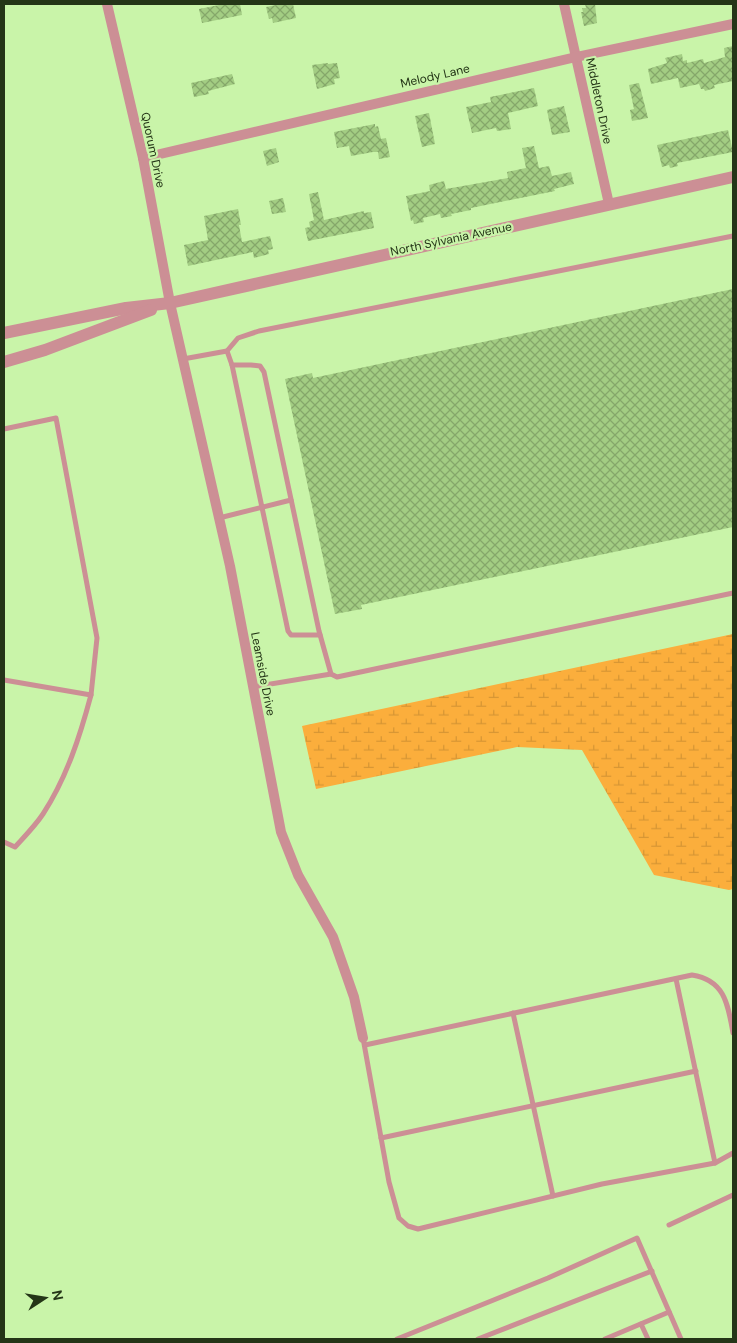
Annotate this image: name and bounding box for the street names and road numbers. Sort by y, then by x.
street label: Middleton Drive [582,57,616,146]
street label: Melody Lane [399,60,471,92]
street label: Quorum Drive [137,111,169,189]
street label: North Sylvania Avenue [389,218,513,260]
street label: Leamside Drive [247,631,279,717]

